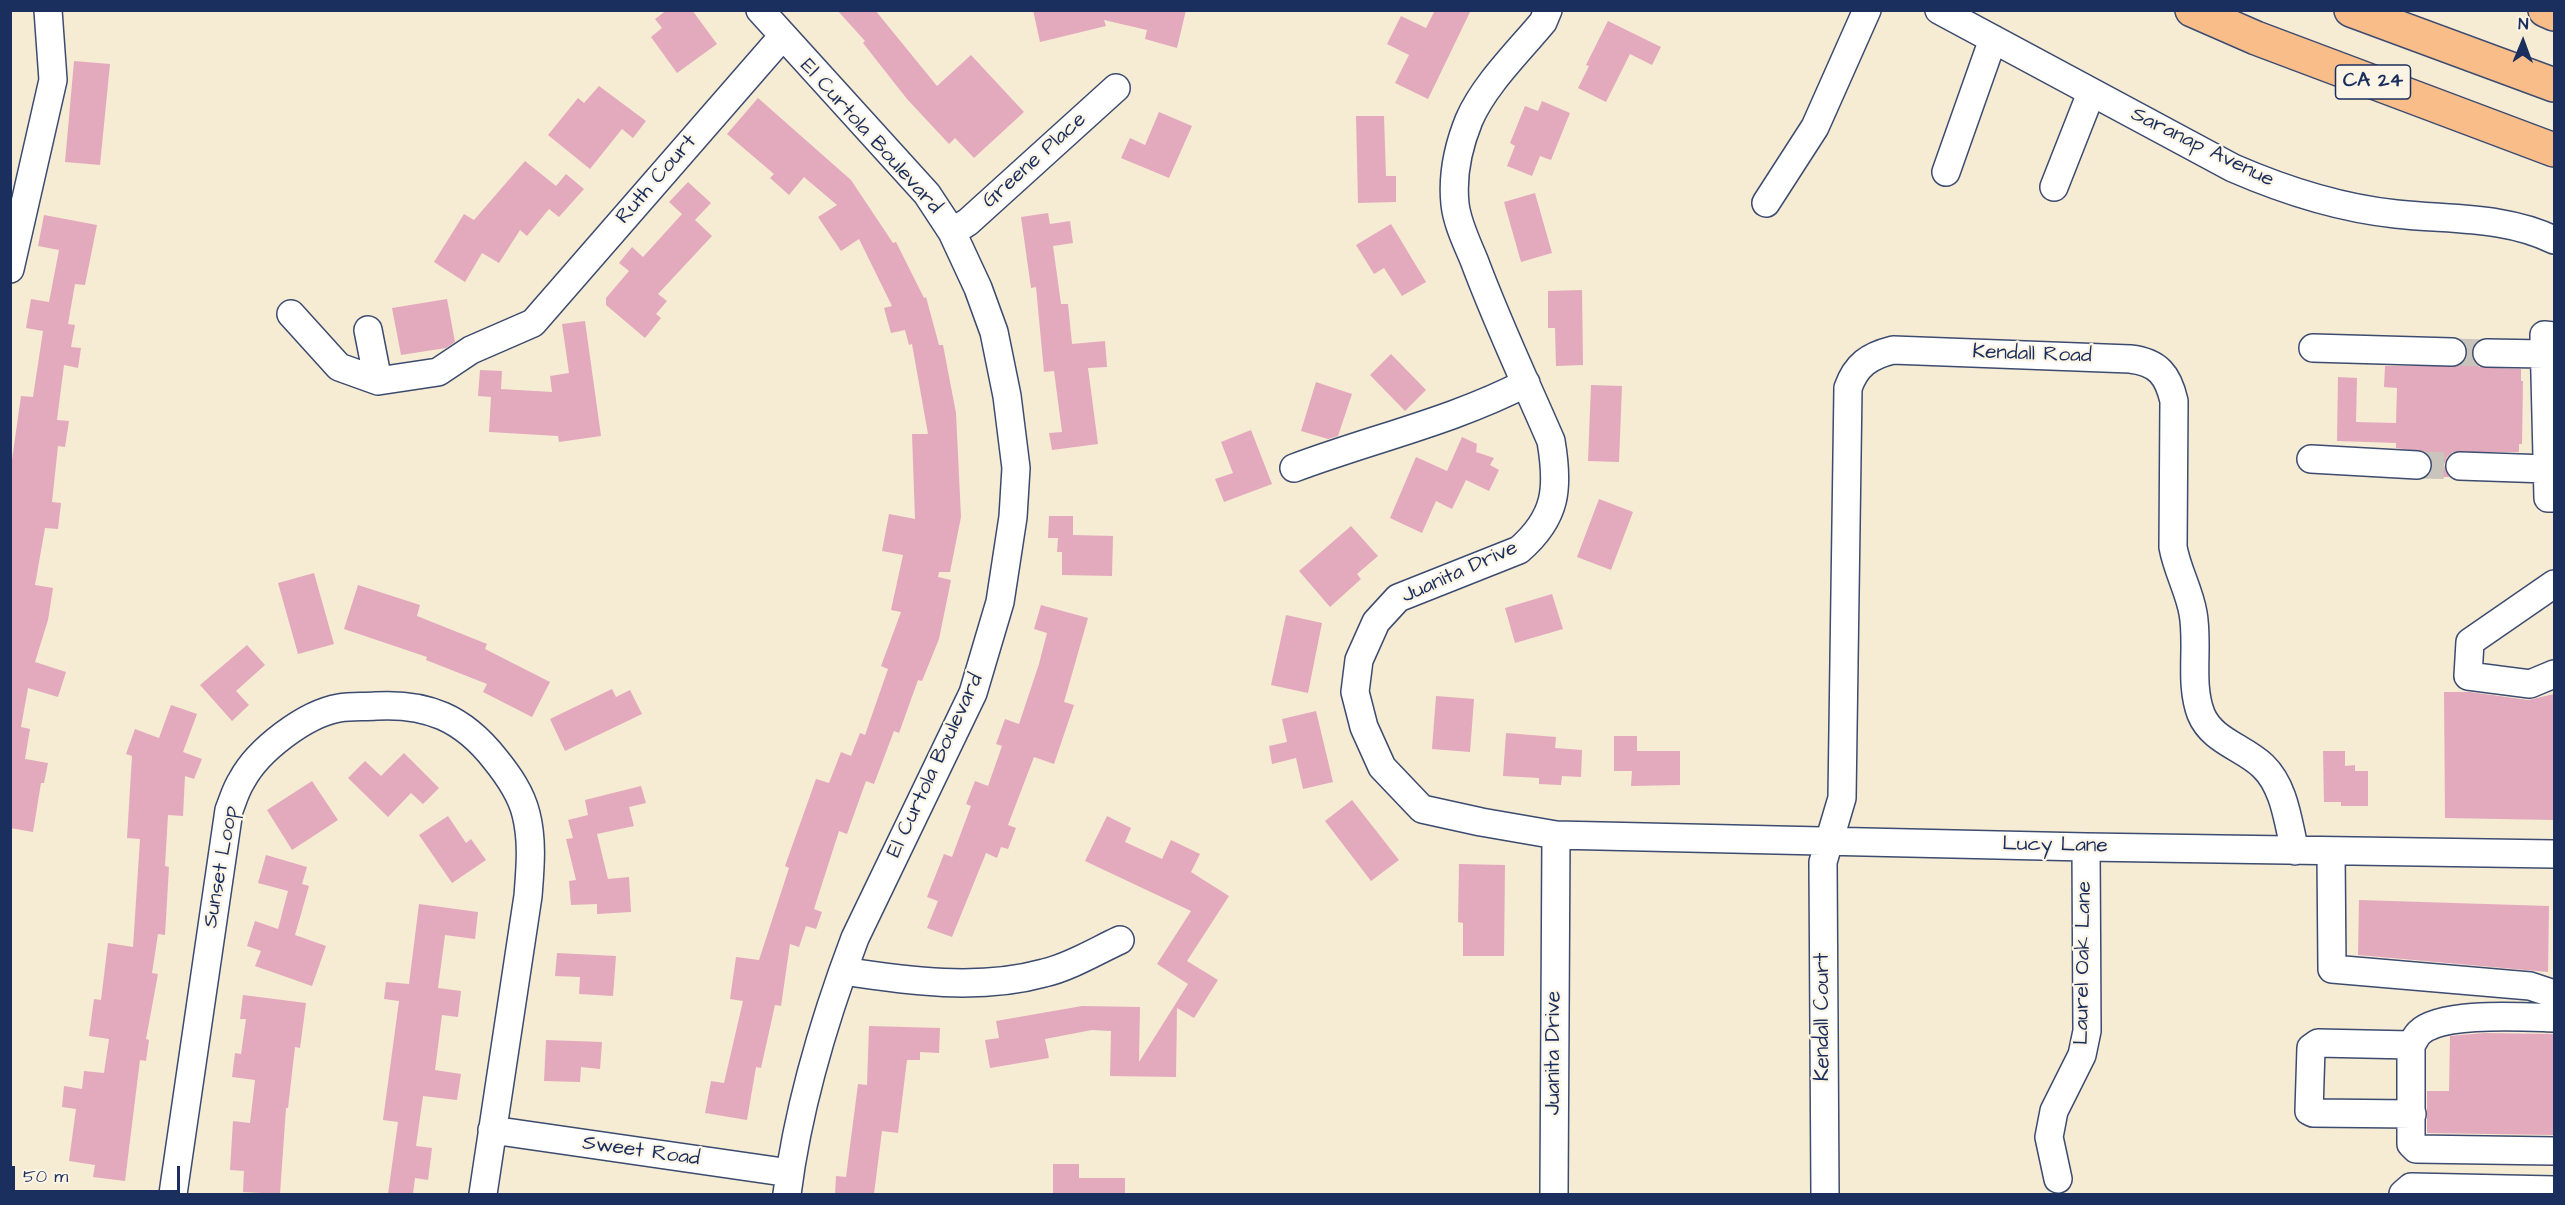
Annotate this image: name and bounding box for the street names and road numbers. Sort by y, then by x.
street label: El Curtola Boulevard [794,54,946,220]
road number: CA 24 [2336,65,2410,99]
street label: Saranap Avenue [2126,102,2278,194]
street label: Greene Place [978,108,1092,214]
street label: Ruth Court [611,130,703,230]
street label: Kendall Road [1972,340,2092,370]
street label: Juanita Drive [1398,536,1522,610]
street label: El Curtola Boulevard [882,670,990,862]
street label: Sunset Loop [199,804,245,930]
street label: Lucy Lane [2002,832,2108,860]
street label: Laurel Oak Lane [2070,881,2098,1045]
street label: Kendall Court [1811,953,1837,1081]
street label: Juanita Drive [1542,991,1568,1115]
street label: Sweet Road [581,1131,701,1173]

